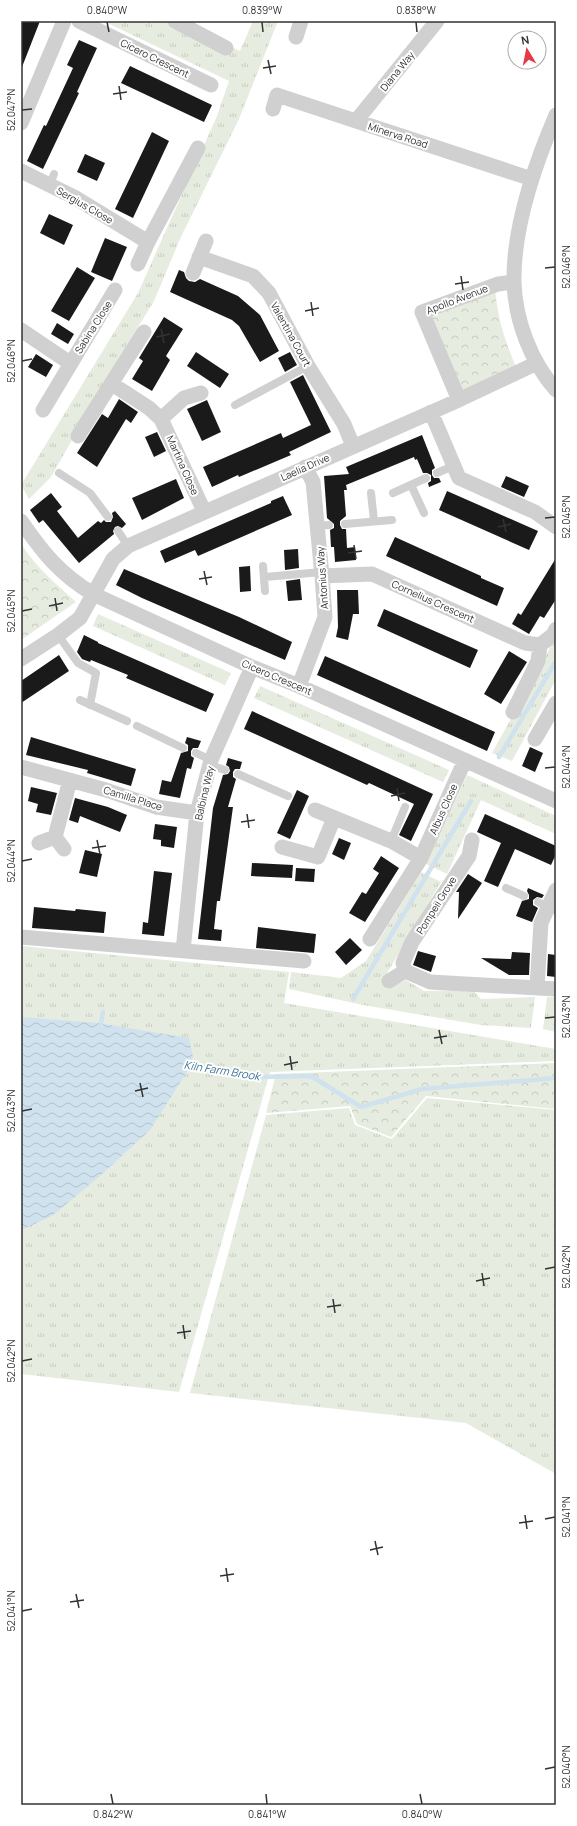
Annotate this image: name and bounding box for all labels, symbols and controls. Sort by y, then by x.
text: 0.840°W [87,3,128,17]
text: 0.839°W [242,3,283,17]
text: 0.838°W [396,3,436,17]
north arrow [507,30,547,70]
text: N [520,32,530,48]
street label: Cicero Crescent [118,35,192,81]
street label: Diana Way [377,48,418,94]
text: 52.047°N [4,89,18,131]
street label: Minerva Road [366,119,430,151]
street label: Sergius Close [54,183,116,227]
text: 52.046°N [559,245,573,289]
street label: Apollo Avenue [424,281,490,317]
street label: Sabina Close [71,298,115,356]
street label: Valentina Court [268,299,314,369]
text: 52.046°N [4,339,18,383]
street label: Martina Close [164,433,202,497]
street label: Laelia Drive [278,450,332,484]
text: 52.045°N [559,495,573,538]
street label: Antonius Way [313,545,331,610]
street label: Cornelius Crescent [389,576,477,626]
text: 52.045°N [4,589,18,632]
street label: Cicero Crescent [240,656,314,698]
text: 52.044°N [559,745,573,789]
street label: Balbina Way [191,764,217,821]
street label: Albus Close [426,781,460,837]
street label: Camilla Place [102,782,164,814]
text: 52.044°N [4,839,18,883]
street label: Pompeii Grove [413,873,459,937]
text: 52.043°N [559,996,573,1038]
water label: Kiln Farm Brook [183,1057,262,1084]
text: 52.043°N [4,1090,18,1132]
text: 52.042°N [559,1245,573,1288]
text: 52.042°N [4,1339,18,1382]
text: 52.041°N [559,1496,573,1537]
text: 52.041°N [4,1590,18,1631]
text: 52.040°N [559,1745,573,1789]
text: 0.842°W [93,1807,134,1821]
text: 0.841°W [248,1807,287,1821]
text: 0.840°W [402,1807,443,1821]

